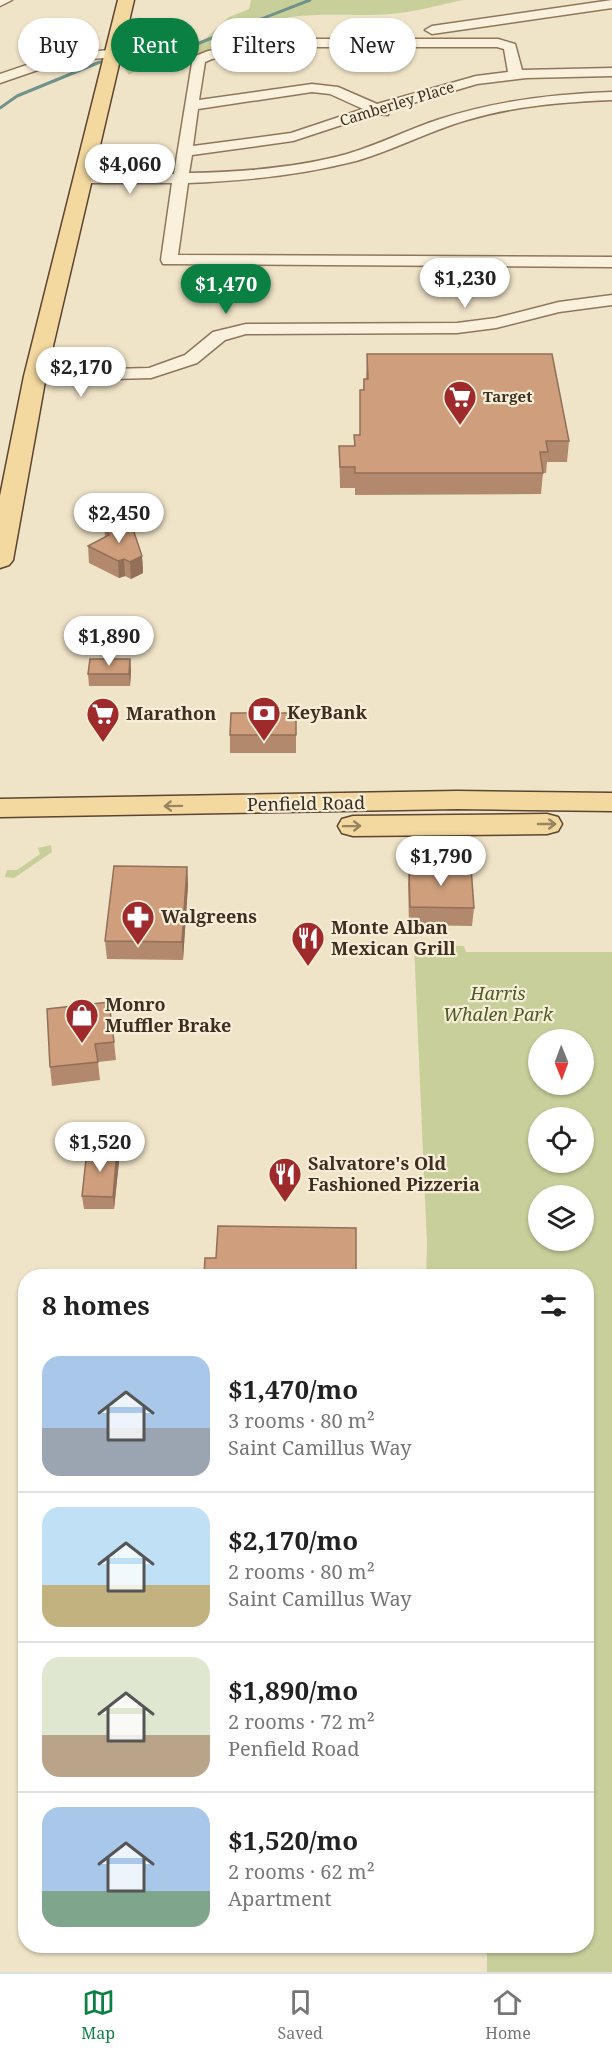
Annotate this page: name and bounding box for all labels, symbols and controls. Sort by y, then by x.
chip: Buy [18,18,99,72]
chip: Rent [111,18,199,72]
chip: Filters [211,18,317,72]
chip: New [329,18,416,72]
street label: Camberley Place [337,76,456,130]
pin: $4,060 [81,144,179,195]
text: $4,060 [99,150,161,177]
pin: $1,230 [416,258,514,309]
pin: $1,470 [177,264,275,315]
text: $1,230 [434,264,496,291]
text: $1,470 [195,270,257,297]
pin: $2,170 [32,347,130,398]
text: $2,170 [50,353,112,380]
supermarket icon: Target [442,379,478,426]
place label: Target [483,386,532,406]
pin: $2,450 [70,493,168,544]
text: $2,450 [88,499,150,526]
pin: $1,890 [60,616,158,667]
text: $1,890 [78,622,140,649]
bank icon: KeyBank [246,695,282,742]
supermarket icon: Marathon [85,696,121,743]
place label: KeyBank [287,700,367,724]
place label: Marathon [126,701,216,725]
street label: Penfield Road [247,790,365,816]
one-way arrow [164,800,184,811]
one-way arrow [537,818,557,830]
one-way arrow [342,820,362,831]
pin: $1,790 [392,836,490,887]
text: $1,790 [410,842,472,869]
pharmacy icon: Walgreens [120,899,156,946]
place label: Walgreens [161,904,257,928]
place label: Monte Alban Mexican Grill [331,915,456,960]
restaurant icon: Monte Alban Mexican Grill [290,920,326,967]
park label: Harris Whalen Park [443,981,554,1026]
place label: Monro Muffler Brake [105,992,231,1037]
shop icon: Monro Muffler Brake [64,997,100,1044]
north arrow [528,1029,594,1095]
map controls [528,1029,594,1251]
button: locate [528,1107,594,1173]
pin: $1,520 [51,1122,149,1173]
text: $1,520 [69,1128,131,1155]
place label: Salvatore's Old Fashioned Pizzeria [308,1151,480,1196]
restaurant icon: Salvatore's Old Fashioned Pizzeria [267,1156,303,1203]
button: layers [528,1185,594,1251]
text: 8 homes [42,1287,150,1323]
icon: filters [537,1289,570,1322]
text: $1,470/mo [228,1371,358,1407]
icon: home [90,1380,162,1452]
text: 3 rooms · 80 m² [228,1407,375,1434]
text: Saint Camillus Way [228,1434,412,1461]
text: $2,170/mo [228,1522,358,1558]
icon: home [90,1531,162,1603]
text: 2 rooms · 80 m² [228,1558,375,1585]
text: Saint Camillus Way [228,1585,412,1612]
text: $1,890/mo [228,1672,358,1708]
icon: home [90,1681,162,1753]
text: 2 rooms · 72 m² [228,1708,375,1735]
text: Penfield Road [228,1735,360,1762]
text: $1,520/mo [228,1822,358,1858]
icon: home [90,1831,162,1903]
text: 2 rooms · 62 m² [228,1858,375,1885]
text: Apartment [228,1885,332,1912]
tab: Map [81,1986,115,2044]
tab: Saved [277,1986,323,2044]
tab: Home [485,1986,531,2044]

